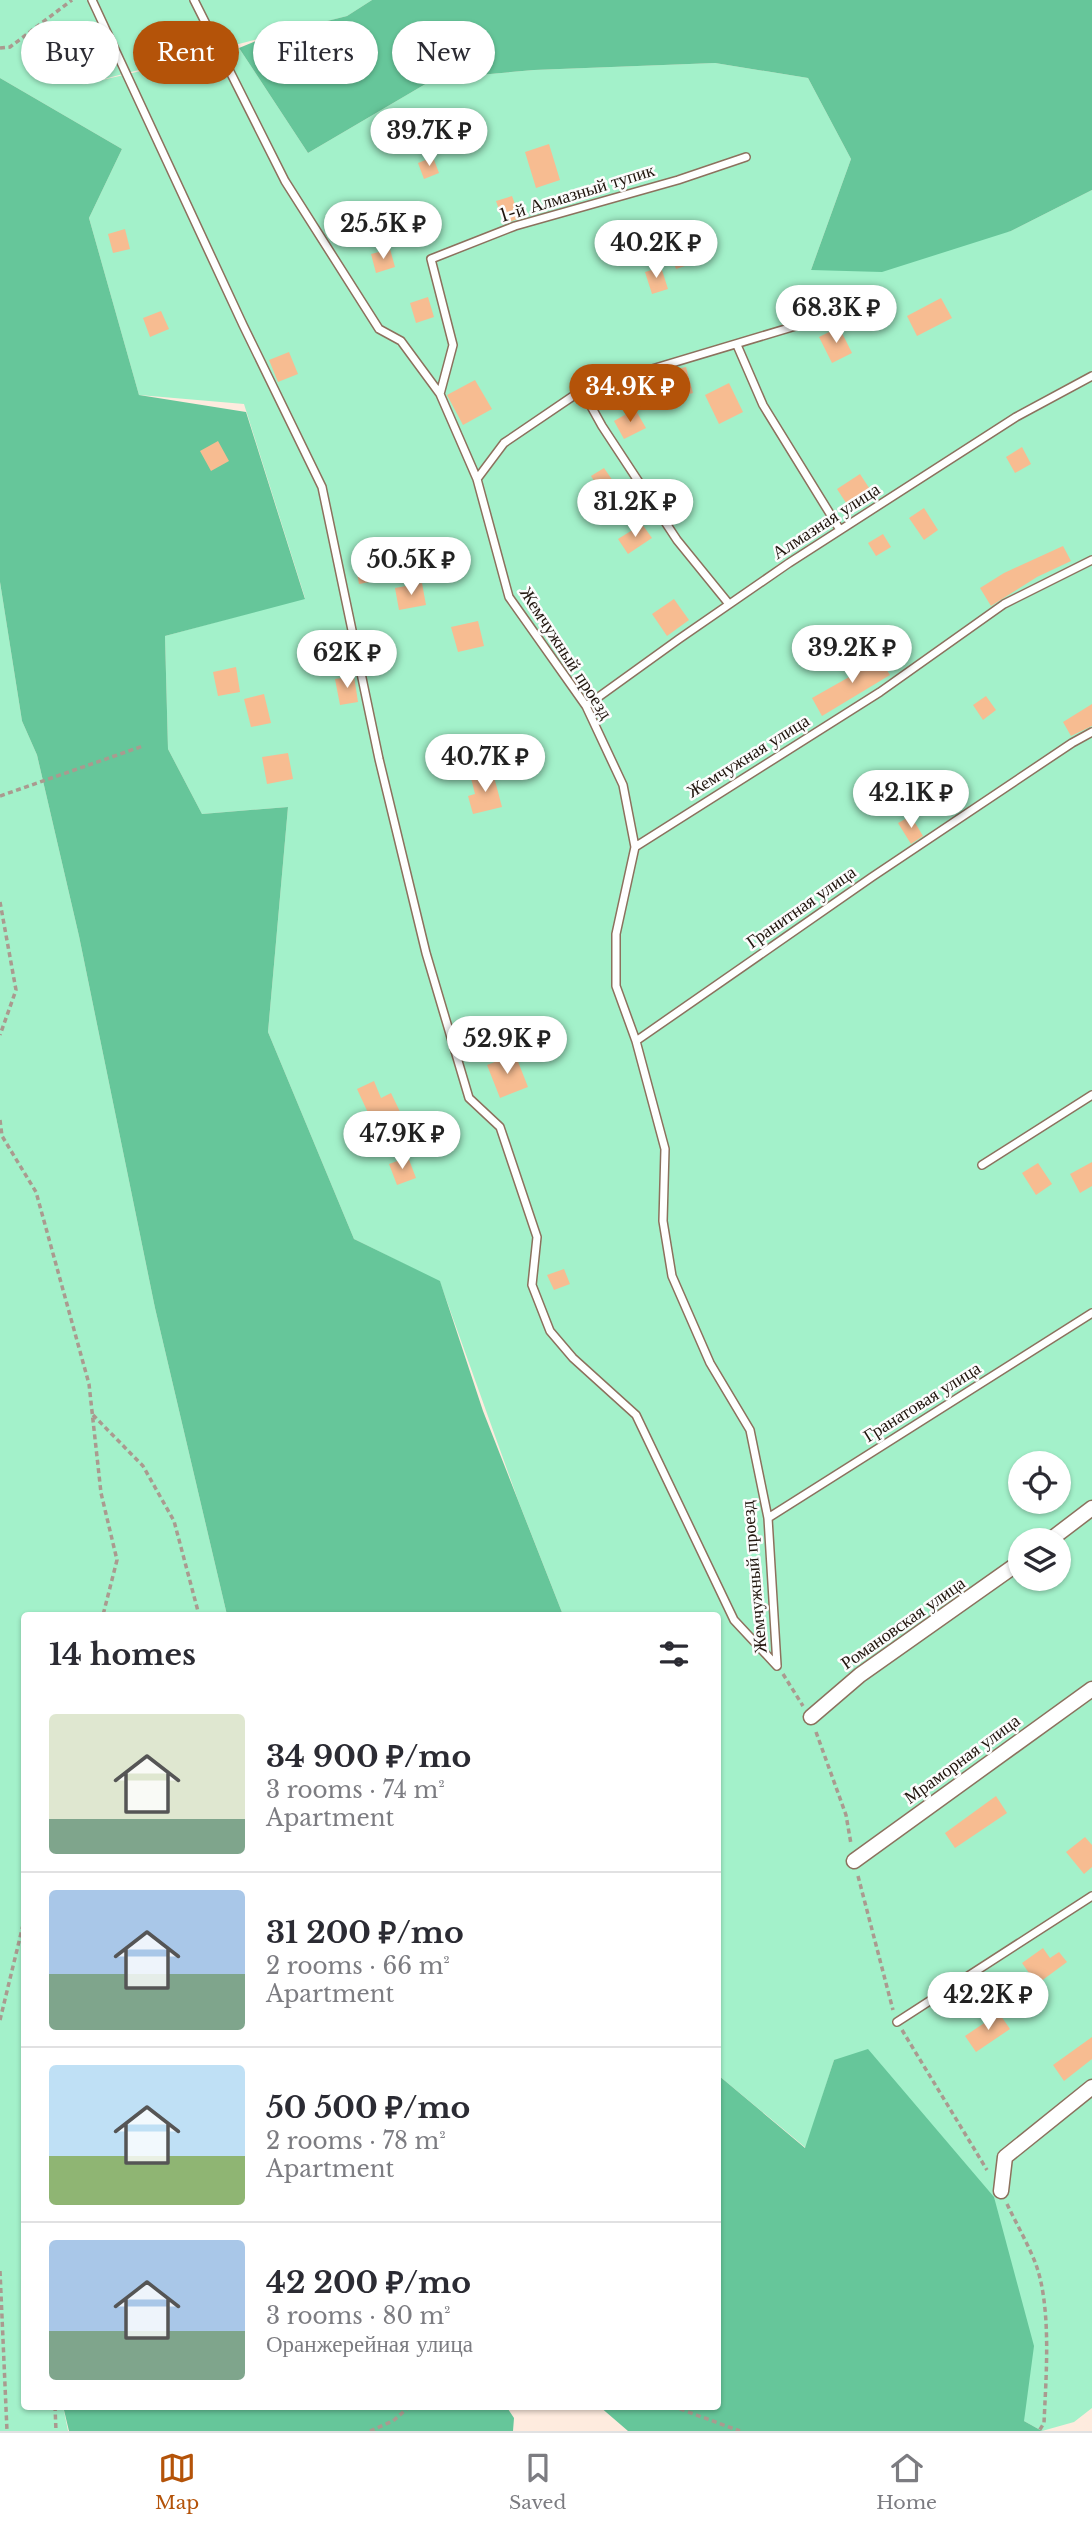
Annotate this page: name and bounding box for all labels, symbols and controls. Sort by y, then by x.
chip: Buy [21,21,119,84]
chip: Rent [133,21,239,84]
chip: Filters [253,21,378,84]
chip: New [392,21,495,84]
pin: 39.7K ₽ [364,108,494,168]
text: 39.7K ₽ [386,117,472,145]
street label: 1-й Алмазный тупик [497,159,657,227]
pin: 25.5K ₽ [318,202,448,261]
text: 25.5K ₽ [340,210,426,238]
pin: 40.2K ₽ [591,220,721,280]
text: 40.2K ₽ [610,229,702,257]
pin: 68.3K ₽ [771,286,901,345]
text: 68.3K ₽ [792,294,880,322]
pin: 34.9K ₽ [565,364,695,424]
text: 34.9K ₽ [585,373,675,401]
street label: Алмазная улица [768,478,884,564]
pin: 31.2K ₽ [570,480,700,539]
text: 31.2K ₽ [593,488,677,516]
pin: 50.5K ₽ [346,538,476,597]
text: 50.5K ₽ [367,546,455,574]
street label: Жемчужный проезд [515,583,617,723]
pin: 39.2K ₽ [787,626,917,685]
pin: 62K ₽ [298,630,396,690]
text: 39.2K ₽ [808,634,896,662]
text: 62K ₽ [313,639,381,667]
street label: Жемчужная улица [683,709,813,803]
pin: 40.7K ₽ [420,734,550,794]
text: 40.7K ₽ [441,743,529,771]
pin: 42.1K ₽ [846,770,976,830]
text: 42.1K ₽ [869,779,953,807]
street label: Гранитная улица [742,861,860,953]
pin: 52.9K ₽ [442,1016,572,1076]
text: 52.9K ₽ [463,1025,551,1053]
pin: 47.9K ₽ [337,1112,467,1171]
text: 47.9K ₽ [359,1120,445,1148]
street label: Гранатовая улица [859,1357,985,1447]
map controls [1008,1451,1071,1591]
button: locate [1008,1451,1071,1514]
street label: Жемчужный проезд [736,1500,772,1654]
button: layers [1008,1528,1071,1591]
street label: Романовская улица [837,1572,969,1674]
icon: filters [655,1635,693,1673]
text: 14 homes [49,1636,196,1673]
street label: Мраморная улица [900,1710,1024,1808]
text: 34 900 ₽/mo [266,1738,471,1775]
icon: home [105,1742,189,1826]
text: 3 rooms · 74 m² [266,1776,445,1804]
text: Apartment [266,1804,394,1832]
text: 31 200 ₽/mo [266,1914,464,1951]
icon: home [105,1918,189,2002]
text: 2 rooms · 66 m² [266,1952,450,1980]
pin: 42.2K ₽ [923,1972,1053,2032]
text: Apartment [266,1980,394,2008]
text: 42.2K ₽ [943,1981,1033,2009]
text: 50 500 ₽/mo [266,2089,470,2126]
icon: home [105,2093,189,2177]
text: 2 rooms · 78 m² [266,2127,446,2155]
text: Apartment [266,2155,394,2183]
text: 42 200 ₽/mo [266,2264,471,2301]
icon: home [105,2268,189,2352]
text: 3 rooms · 80 m² [266,2302,451,2330]
text: Оранжерейная улица [266,2330,473,2358]
tab: Map [155,2449,199,2514]
tab: Saved [509,2449,566,2514]
tab: Home [876,2449,937,2514]

